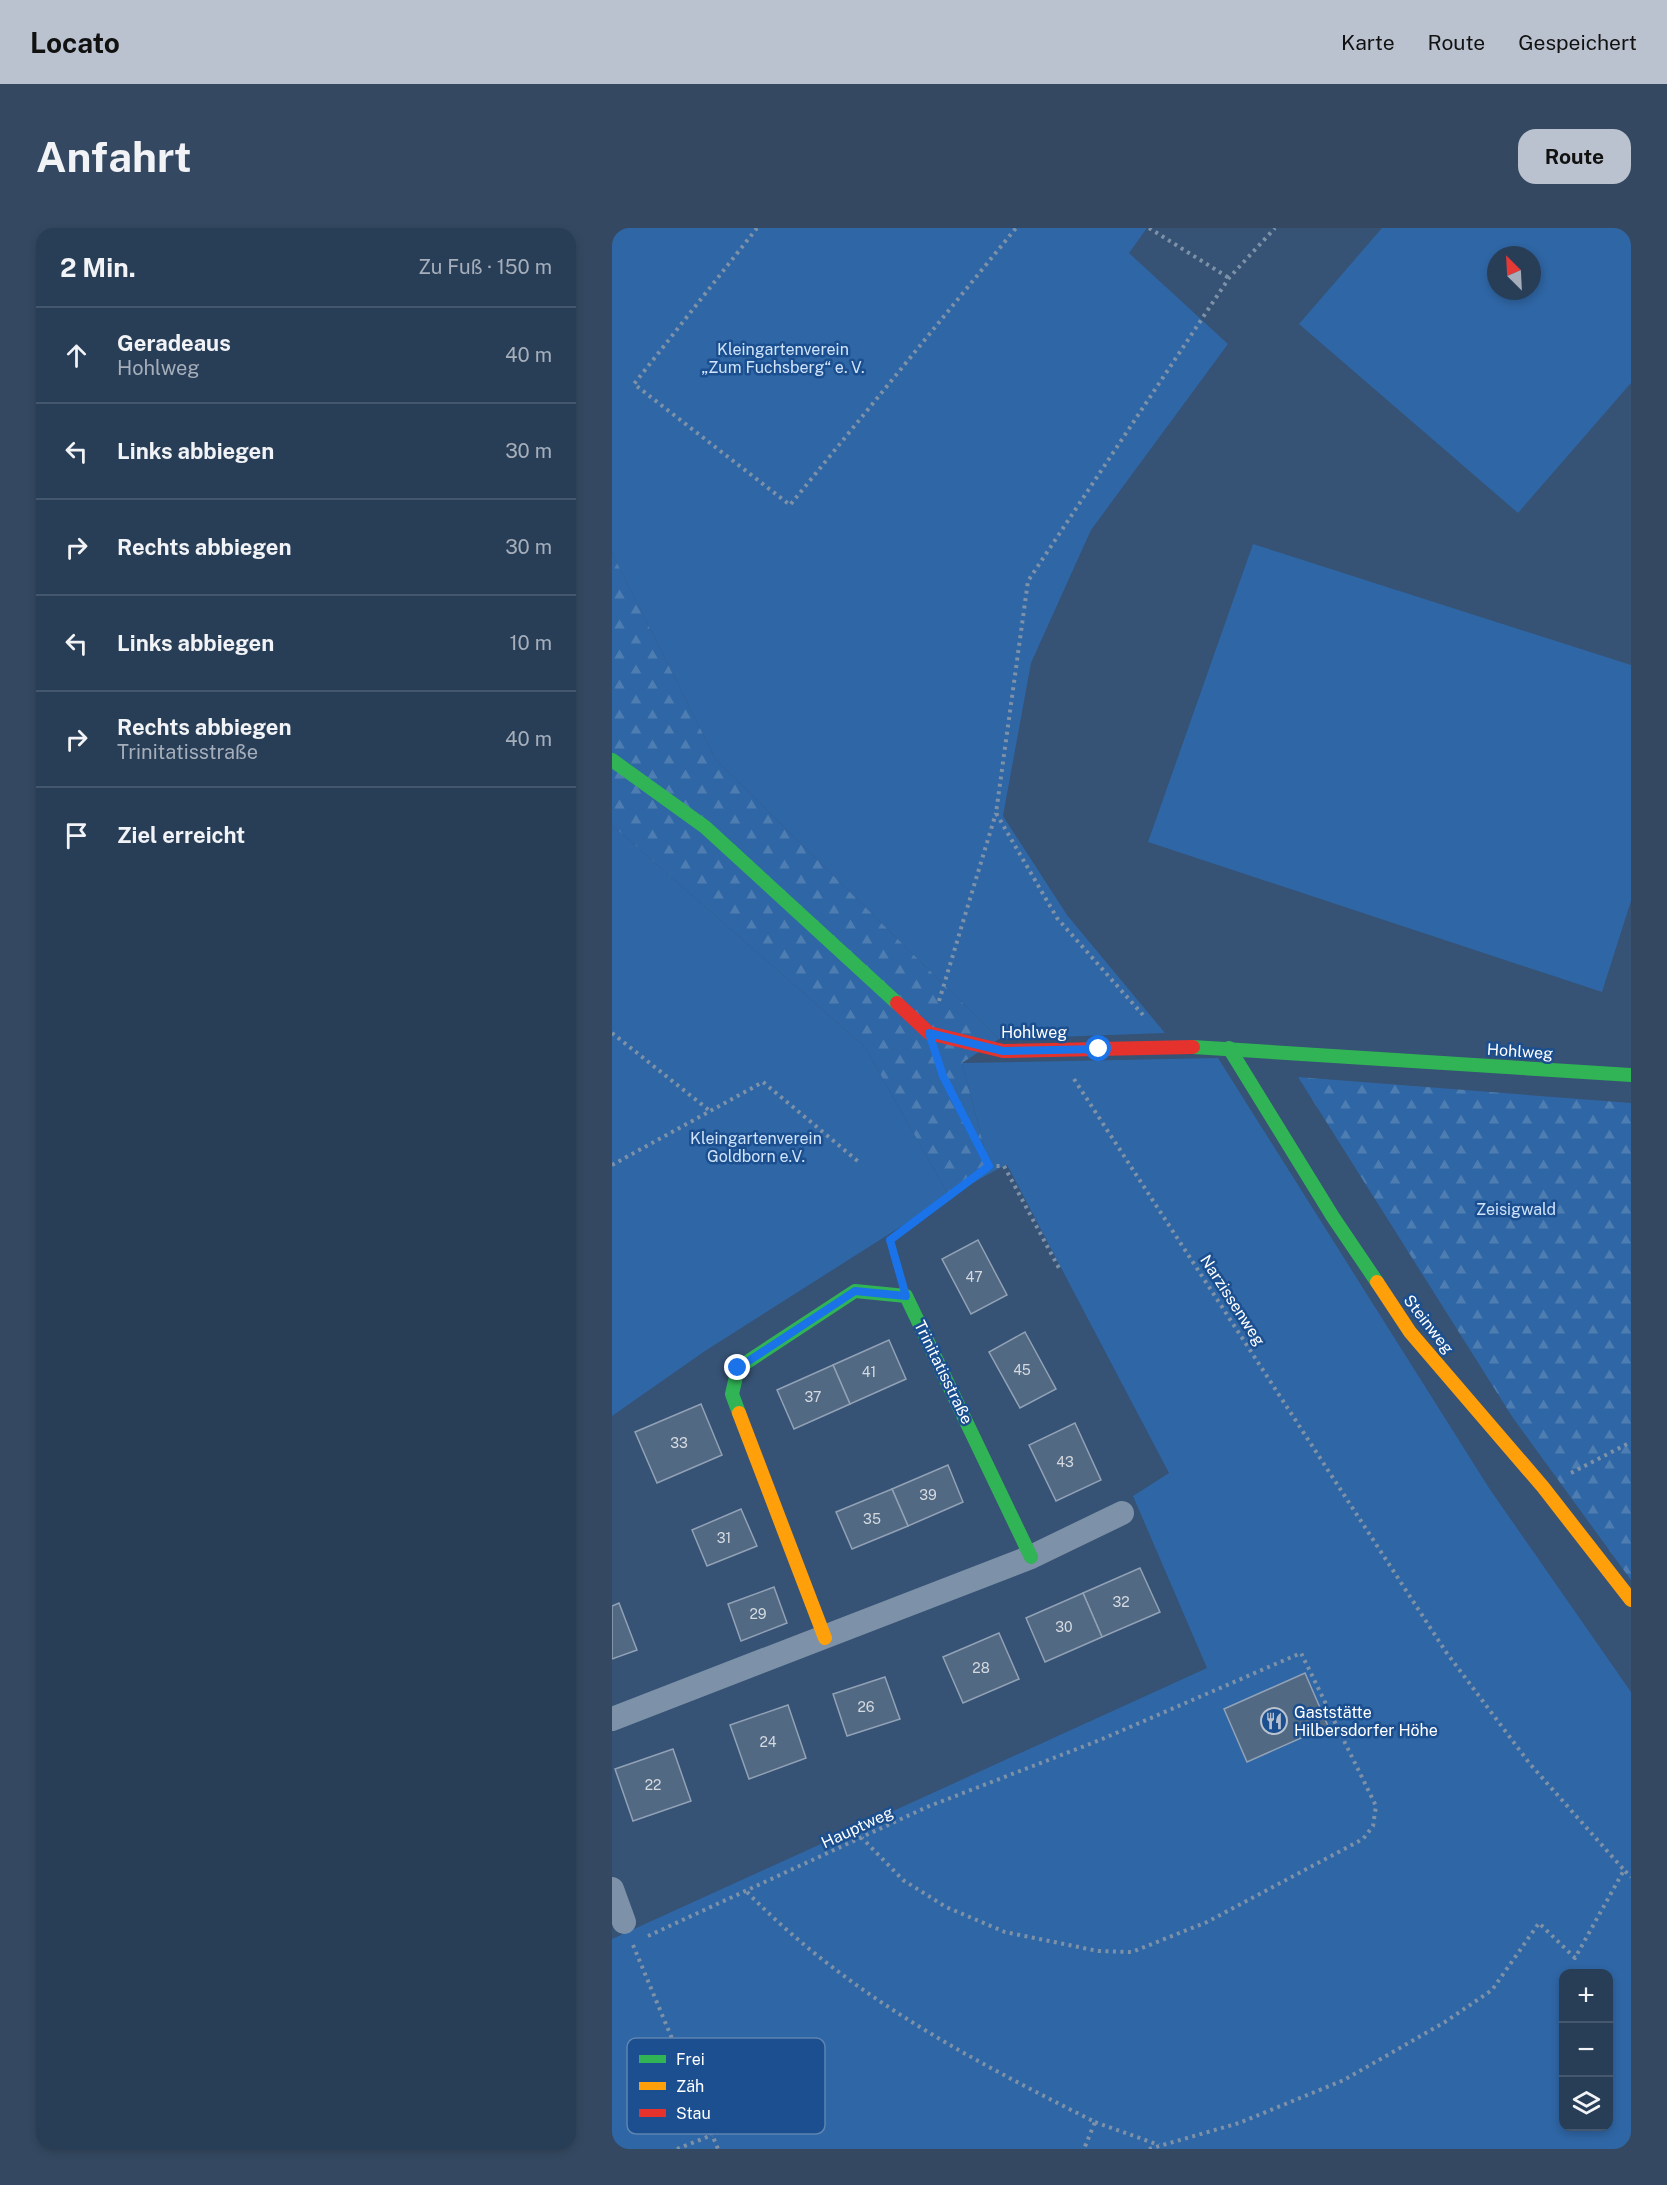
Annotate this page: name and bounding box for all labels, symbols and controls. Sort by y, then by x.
text: Locato [30,26,120,59]
text: Karte [1341,30,1395,55]
text: Route [1428,30,1485,55]
text: Gespeichert [1518,30,1637,55]
button: Route [1518,129,1631,184]
text: Anfahrt [36,132,192,181]
north arrow [1487,246,1541,300]
text: 2 Min. [60,252,136,283]
text: Zu Fuß · 150 m [418,255,552,279]
text: Geradeaus [117,330,231,356]
icon: ahead [60,339,93,372]
park label: Kleingartenverein „Zum Fuchsberg“ e. V. [701,340,865,377]
text: 40 m [505,343,552,367]
text: Hohlweg [117,356,200,380]
icon: left [60,435,93,468]
text: Links abbiegen [117,438,274,464]
text: 30 m [505,439,552,463]
icon: right [60,531,93,564]
text: Rechts abbiegen [117,534,292,560]
text: 30 m [505,535,552,559]
icon: left [60,627,93,660]
text: Links abbiegen [117,630,274,656]
text: 10 m [509,631,552,655]
text: Rechts abbiegen [117,714,292,740]
icon: right [60,723,93,756]
text: 40 m [505,727,552,751]
text: Trinitatisstraße [117,740,258,764]
icon: arrive [60,819,93,852]
text: Ziel erreicht [117,822,245,848]
street label: Hohlweg [1001,1023,1067,1042]
route start [1085,1035,1111,1061]
street label: Hohlweg [1486,1040,1554,1063]
park label: Kleingartenverein Goldborn e.V. [690,1129,822,1166]
park label: Zeisigwald [1476,1200,1556,1219]
street label: Narzissenweg [1196,1251,1269,1349]
house number: 47 [965,1269,983,1285]
street label: Steinweg [1400,1291,1458,1358]
street label: Trinitatisstraße [910,1317,977,1427]
route end [724,1354,750,1380]
house number: 45 [1013,1362,1031,1378]
house number: 41 [862,1364,876,1380]
house number: 37 [805,1389,821,1405]
house number: 33 [670,1435,688,1451]
house number: 43 [1056,1454,1074,1470]
house number: 39 [919,1487,937,1503]
house number: 35 [863,1511,881,1527]
house number: 31 [717,1530,731,1546]
house number: 32 [1112,1594,1130,1610]
house number: 29 [749,1606,767,1622]
house number: 30 [1055,1619,1073,1635]
house number: 28 [972,1660,990,1676]
house number: 26 [857,1699,875,1715]
place label: Gaststätte Hilbersdorfer Höhe [1294,1703,1438,1740]
restaurant icon: Gaststätte Hilbersdorfer Höhe [1259,1706,1289,1736]
house number: 24 [759,1734,777,1750]
house number: 22 [645,1777,661,1793]
street label: Hauptweg [818,1803,896,1852]
map controls [1559,1969,1613,2131]
button: + [1559,1969,1613,2023]
button: − [1559,2023,1613,2077]
legend [627,2038,825,2134]
text: Frei [676,2050,705,2069]
text: Zäh [676,2077,704,2096]
button: layers [1559,2077,1613,2131]
text: Stau [676,2104,711,2123]

